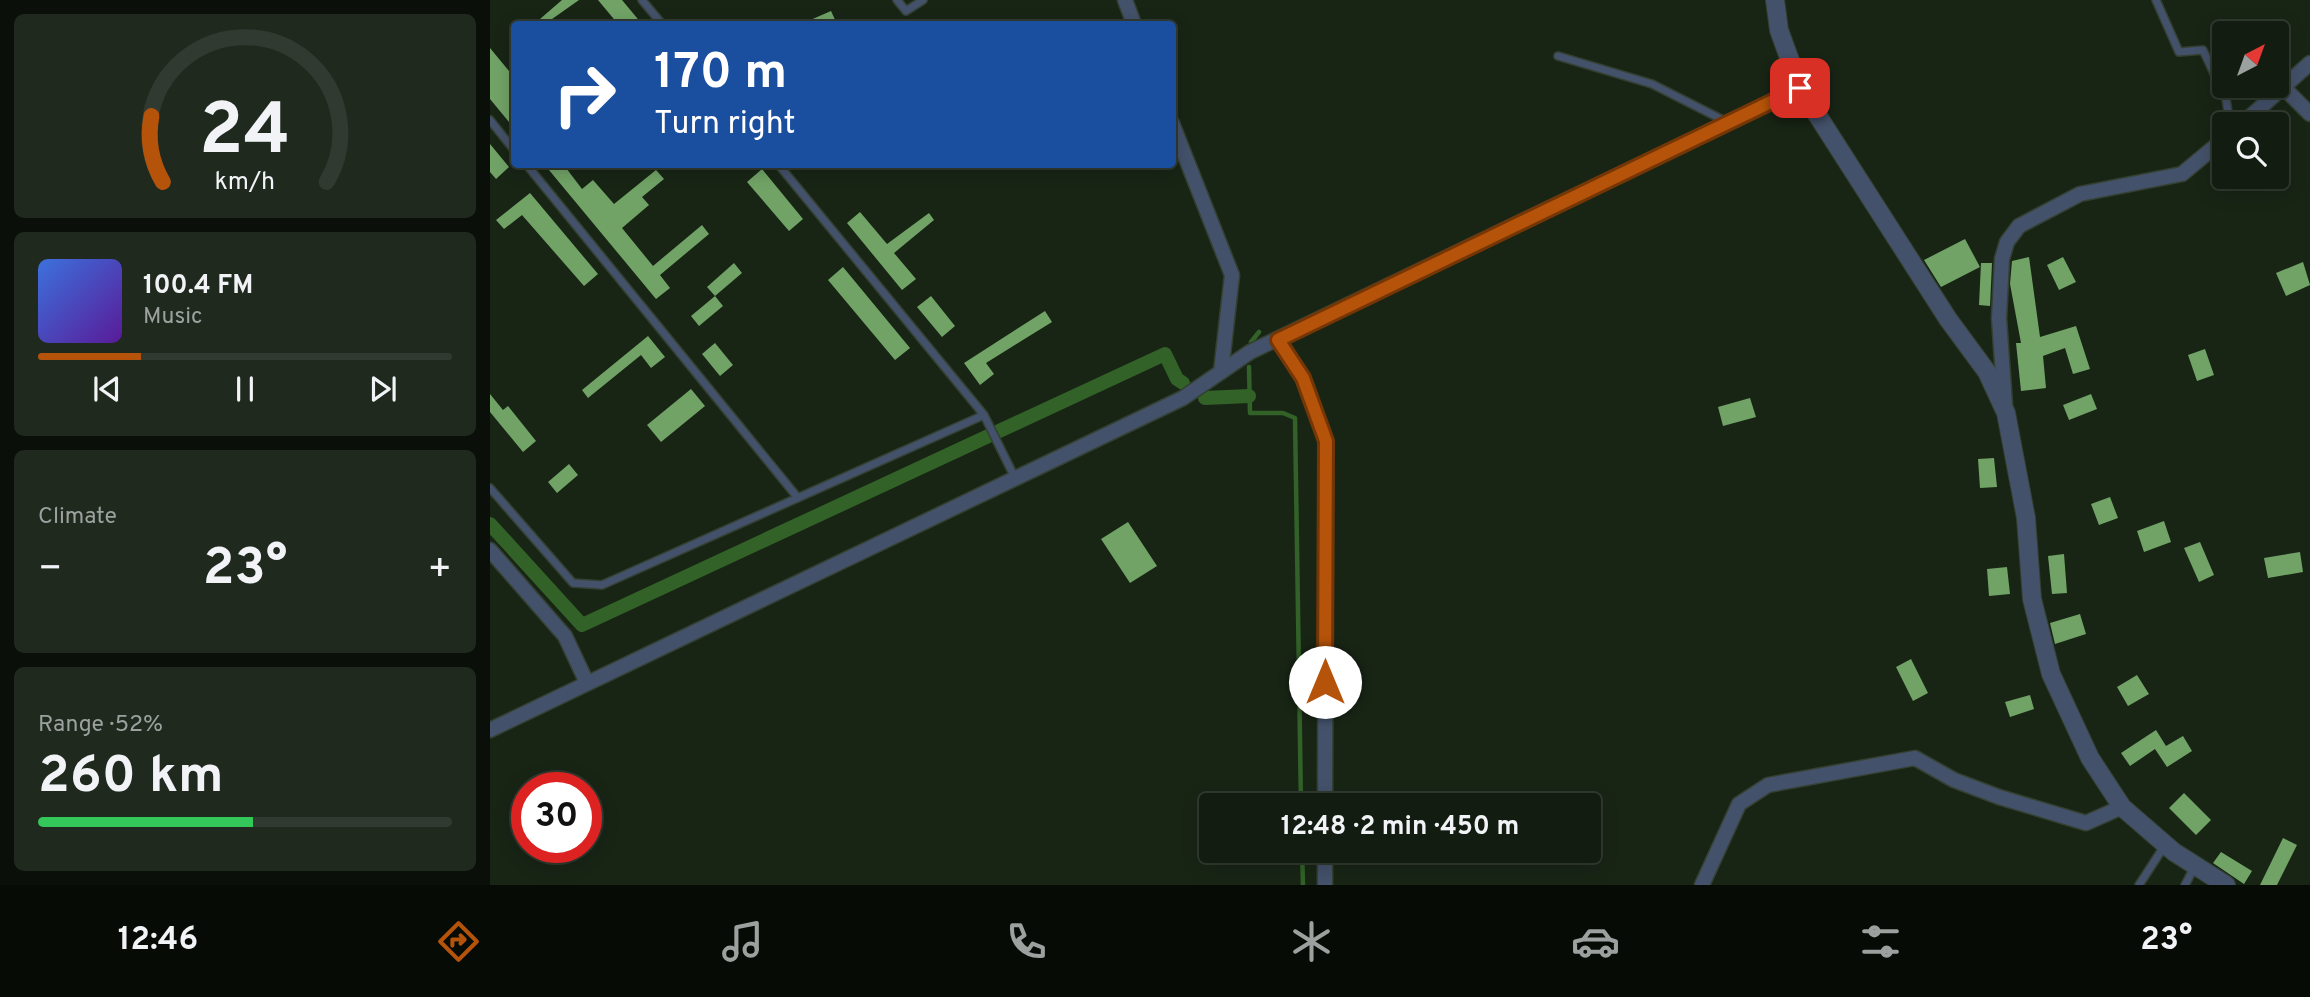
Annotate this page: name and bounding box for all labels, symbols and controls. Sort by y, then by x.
north arrow [2212,21,2289,98]
map controls [2212,21,2289,189]
text: 170 m [654,44,787,106]
icon: right [539,49,630,140]
pin [1770,58,1830,118]
icon: arrive [1781,69,1819,107]
text: 24 [199,88,291,180]
text: Turn right [654,105,796,145]
button: search [2212,112,2289,189]
text: km/h [215,167,275,199]
text: 100.4 FM [143,270,253,303]
text: Music [143,303,203,332]
icon: previous [88,370,126,408]
icon: pause [226,370,264,408]
icon: next [364,370,402,408]
text: Climate [38,503,117,532]
text: 23° [203,537,287,603]
text: − [38,546,63,595]
text: + [427,546,452,595]
position arrow [1288,645,1362,719]
text: Range · 52% [38,711,163,740]
text: 260 km [38,745,224,811]
speed limit sign: 30 [511,772,602,863]
text: 12:48 · 2 min · 450 m [1281,811,1519,844]
icon: directions [434,917,483,966]
icon: music [718,917,767,966]
icon: phone [1002,917,1051,966]
icon: climate [1287,917,1336,966]
icon: car [1571,917,1620,966]
icon: filters [1856,917,1905,966]
text: 12:46 [118,921,198,961]
text: 23° [2140,921,2192,961]

